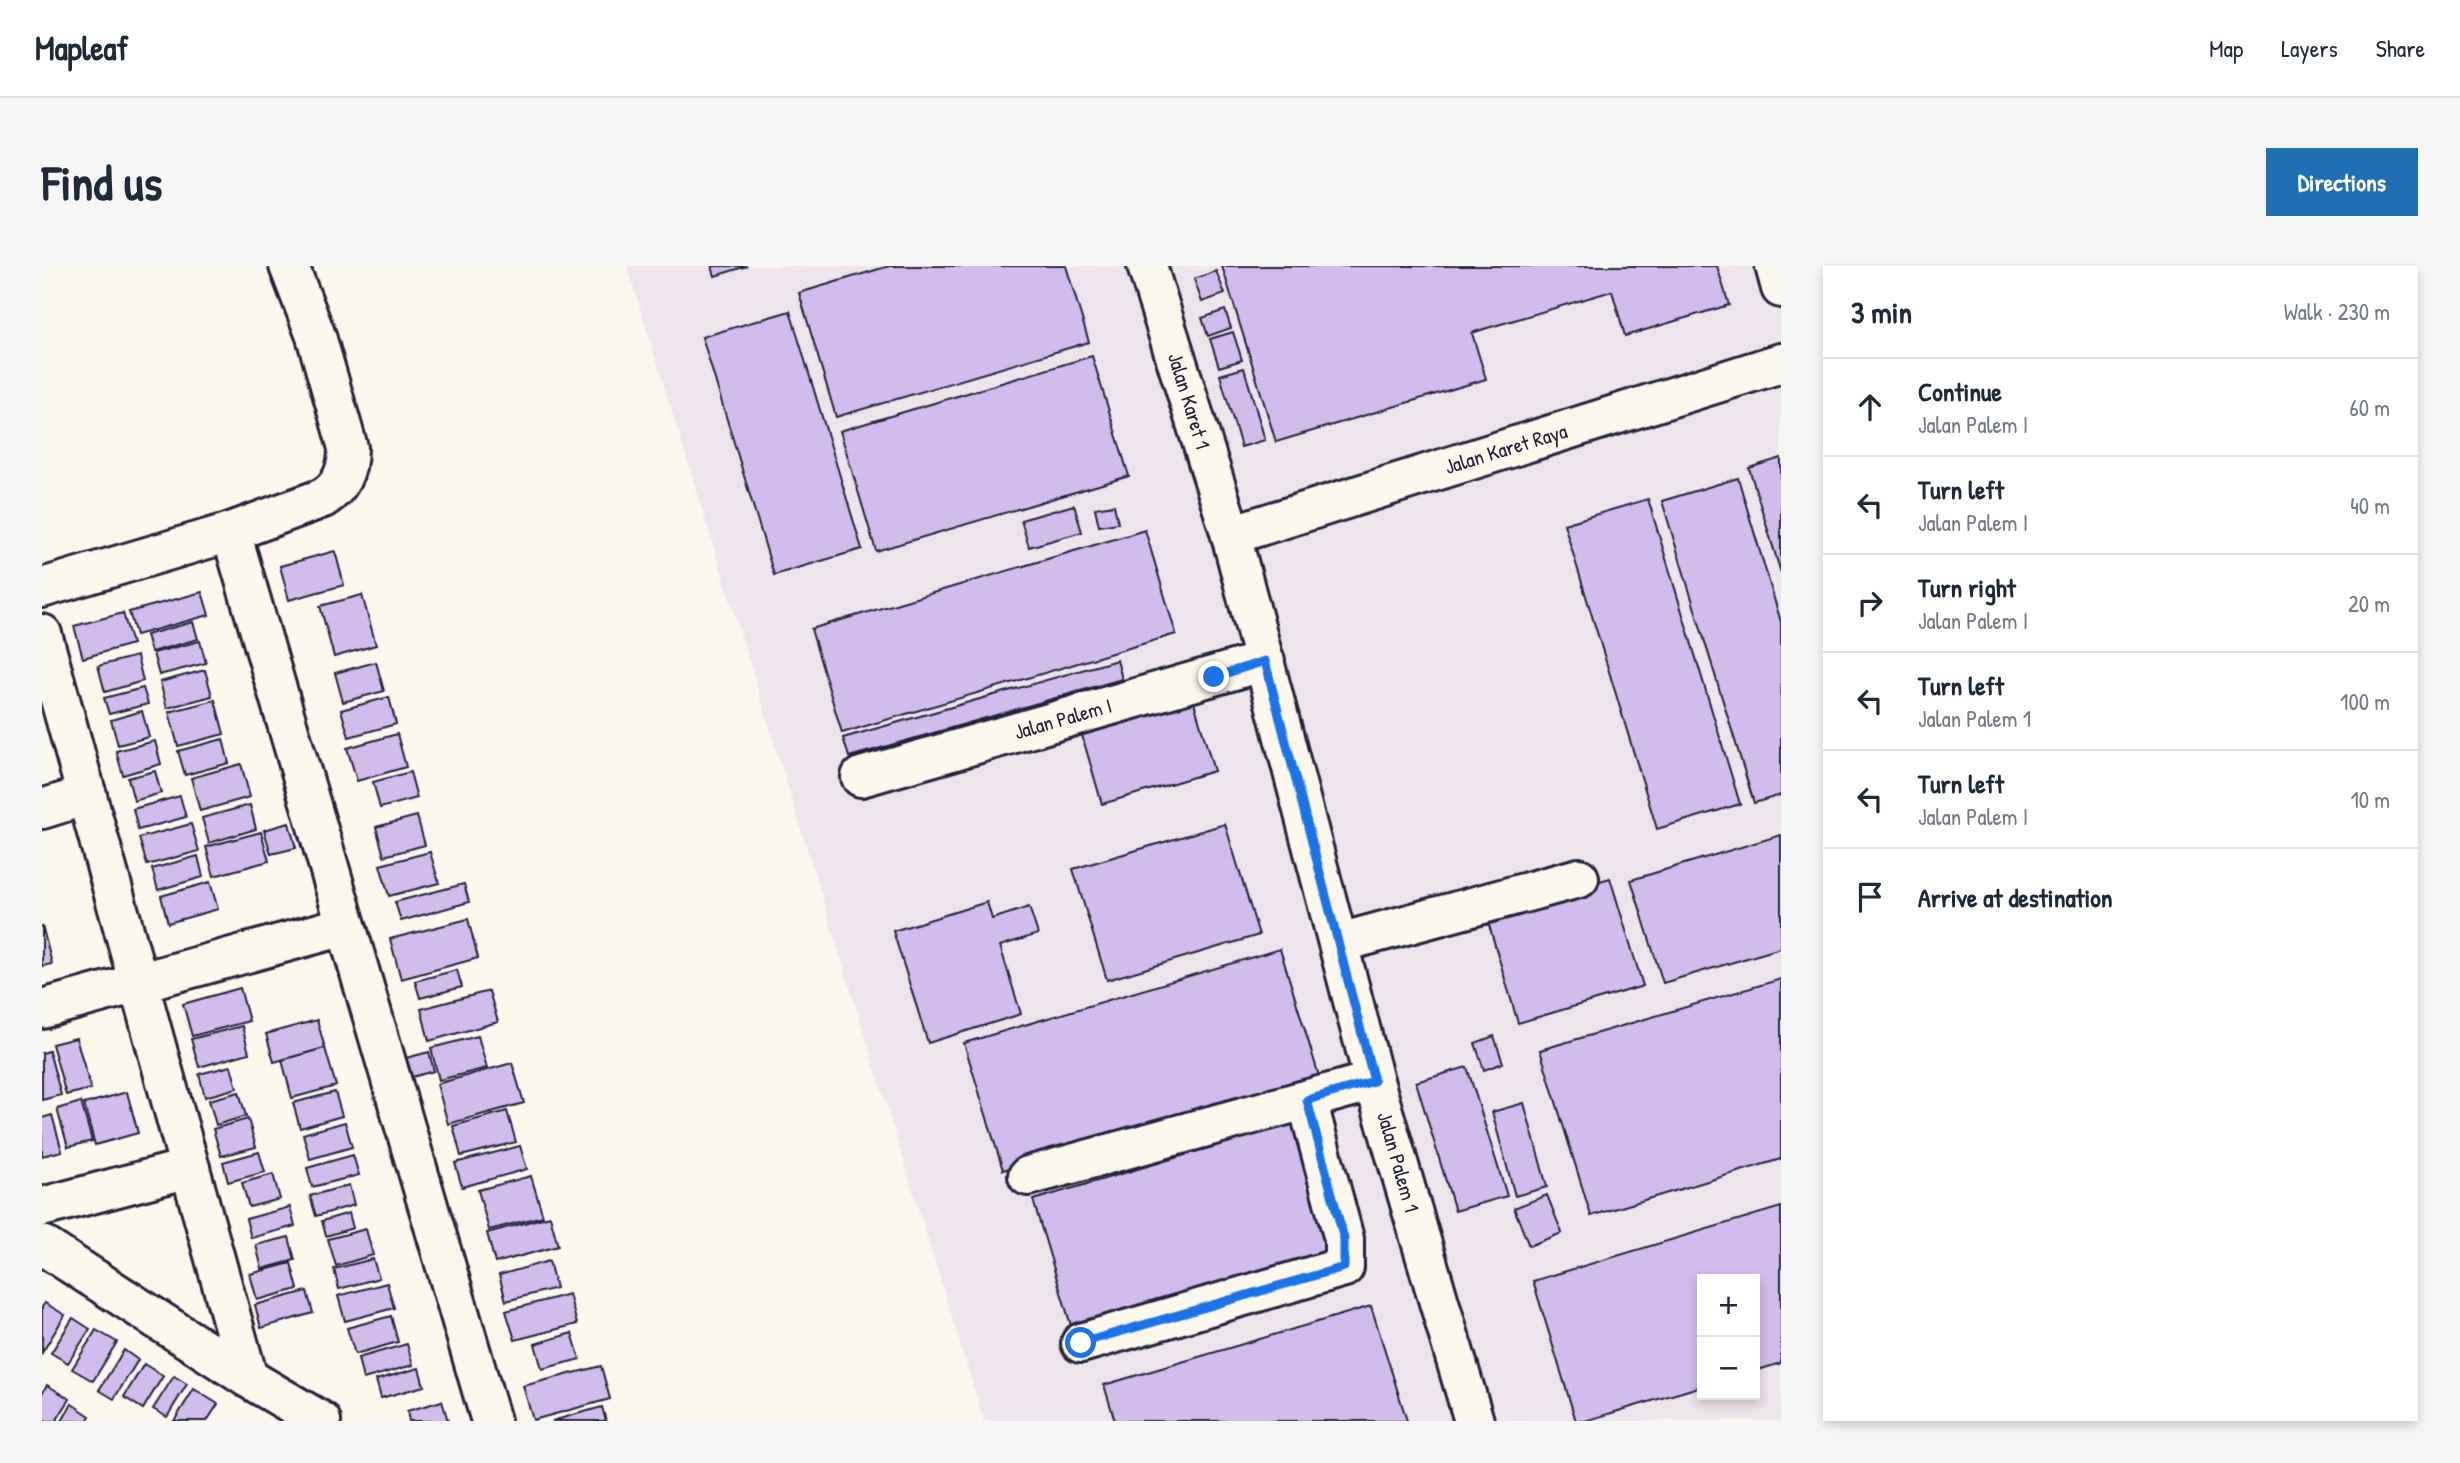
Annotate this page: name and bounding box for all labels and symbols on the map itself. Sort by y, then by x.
street label: Jalan Karet 1 [1161,349,1218,453]
street label: Jalan Karet Raya [1441,416,1571,481]
route end [1198,661,1229,692]
street label: Jalan Palem I [1011,691,1115,746]
street label: Jalan Palem 1 [1370,1108,1427,1215]
route start [1065,1327,1096,1358]

